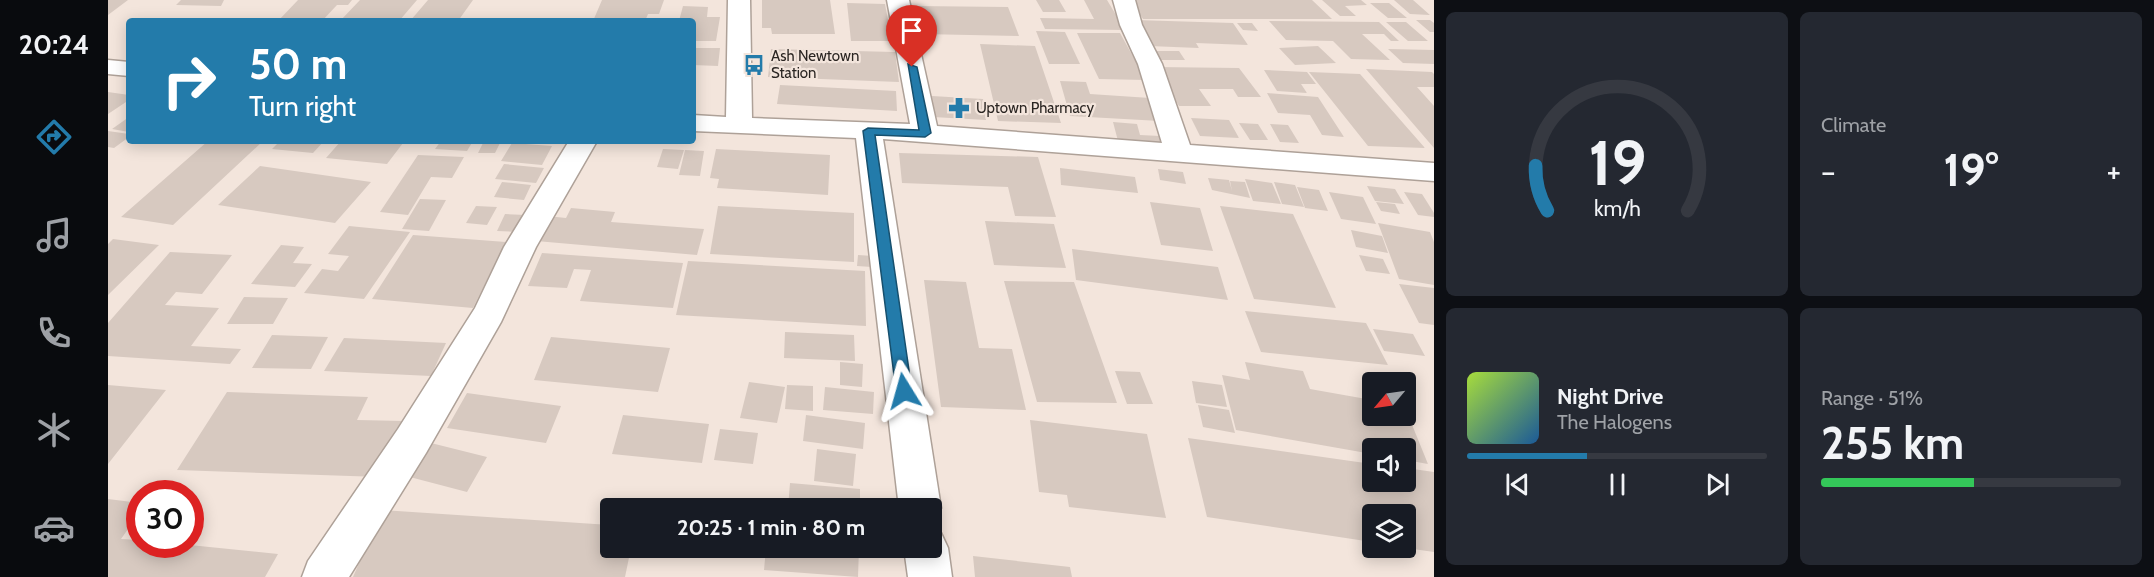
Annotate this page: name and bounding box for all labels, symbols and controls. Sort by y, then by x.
pin [886,5,937,67]
icon: arrive [895,14,928,47]
text: 20:24 [19,28,89,61]
text: 50 m [249,38,347,90]
icon: right [150,42,228,120]
place label: Ash Newtown Station [771,47,859,82]
bus stop icon: Ash Newtown Station [742,53,766,77]
text: Turn right [249,90,356,123]
pharmacy icon: Uptown Pharmacy [947,96,971,120]
place label: Uptown Pharmacy [976,99,1094,117]
text: Climate [1821,113,1886,137]
icon: directions [33,116,75,158]
text: 19 [1588,125,1646,201]
text: 19° [1944,143,1998,197]
text: − [1821,151,1836,191]
text: + [2106,151,2121,191]
text: km/h [1594,195,1640,221]
icon: music [33,214,75,256]
icon: phone [33,312,75,354]
position arrow [872,359,936,423]
north arrow [1362,372,1416,426]
map controls [1362,372,1416,558]
text: Night Drive [1557,383,1663,410]
text: Range · 51% [1821,386,1923,410]
icon: climate [33,409,75,451]
text: The Halogens [1557,410,1672,434]
text: 255 km [1821,416,1964,470]
button: sound [1362,438,1416,492]
icon: previous [1501,468,1534,501]
icon: pause [1601,468,1634,501]
icon: next [1701,468,1734,501]
speed limit sign: 30 [126,480,204,558]
button: layers [1362,504,1416,558]
icon: car [33,507,75,549]
text: 20:25 · 1 min · 80 m [677,514,865,541]

